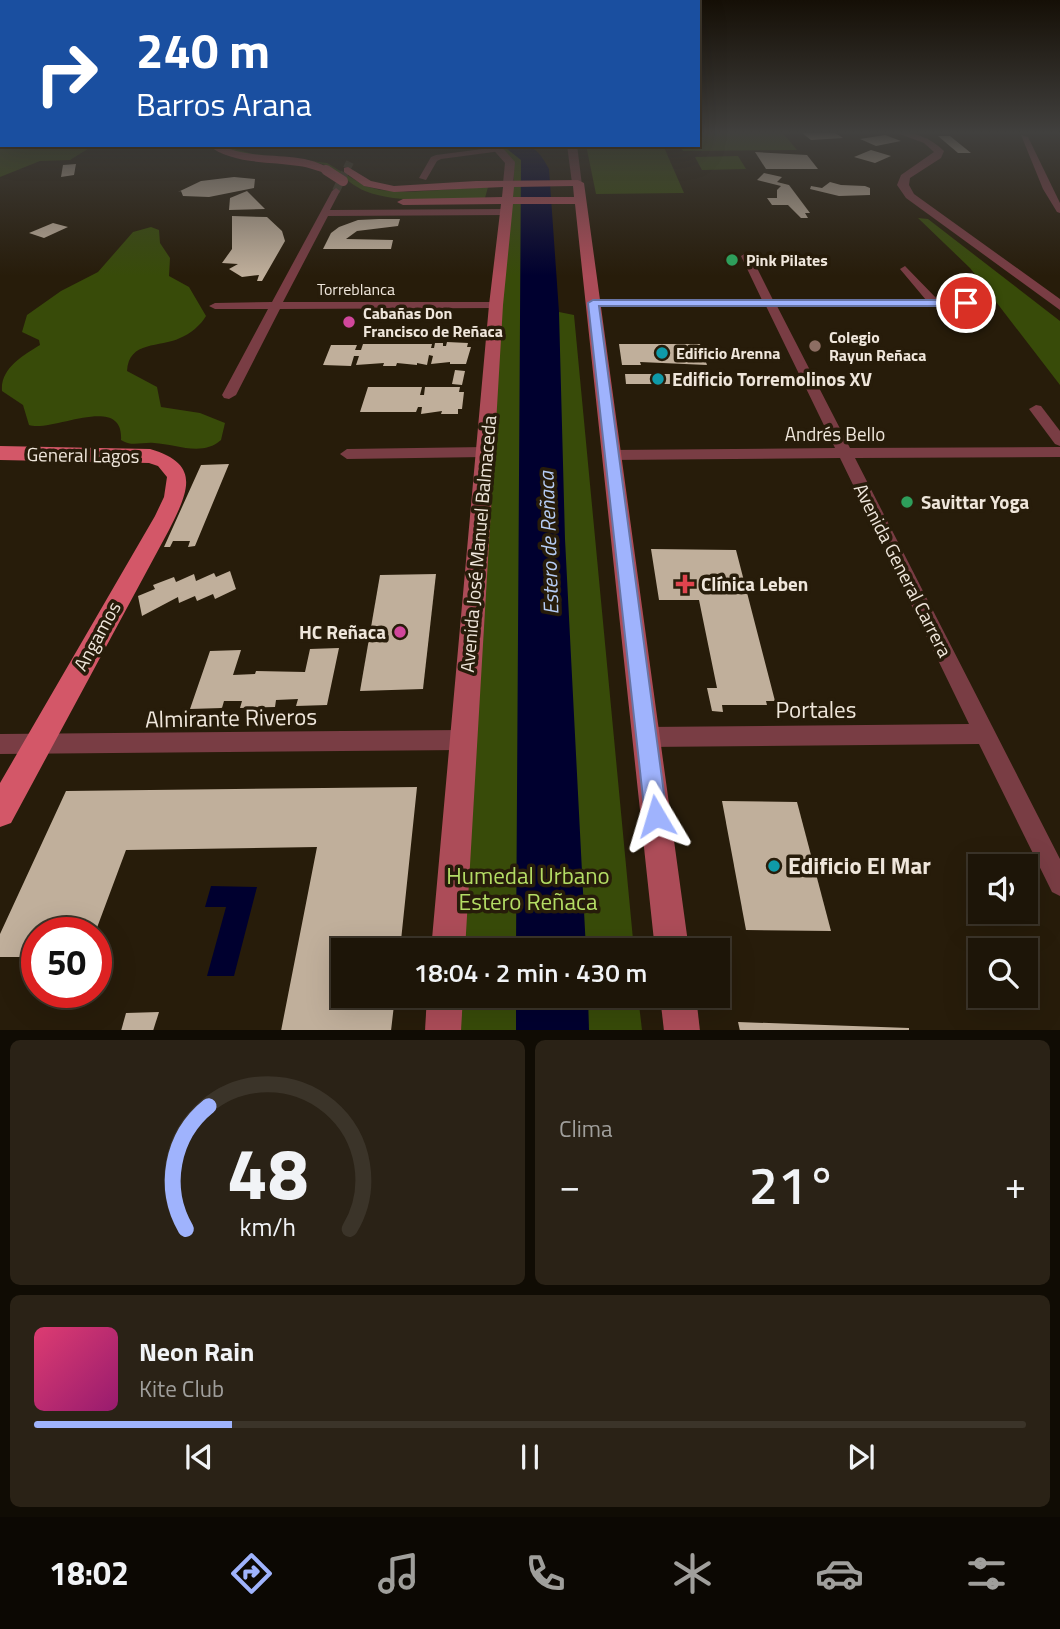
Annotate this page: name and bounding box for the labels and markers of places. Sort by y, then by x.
place label: Pink Pilates [746,248,828,272]
marker: Pink Pilates [724,252,740,268]
pin [936,273,996,333]
place label: Cabañas Don Francisco de Reñaca [363,301,503,343]
marker: Cabañas Don Francisco de Reñaca [341,314,357,330]
place label: Colegio Rayun Reñaca [829,325,926,367]
marker: Colegio Rayun Reñaca [807,338,823,354]
place label: Edificio Arenna [676,341,780,365]
marker: Edificio Arenna [654,345,670,361]
place label: Edificio Torremolinos XV [672,364,872,393]
marker: Edificio Torremolinos XV [650,371,666,387]
place label: Savittar Yoga [921,487,1030,516]
marker: Savittar Yoga [899,494,915,510]
place label: Clínica Leben [701,569,808,598]
marker: Clínica Leben [675,574,695,594]
place label: HC Reñaca [299,617,386,646]
marker: HC Reñaca [392,624,408,640]
place label: Edificio El Mar [788,848,931,883]
marker: Edificio El Mar [766,858,782,874]

